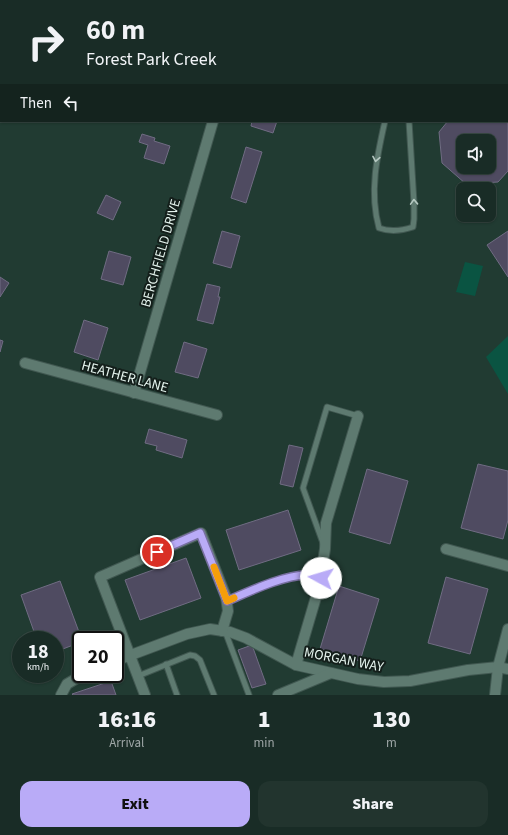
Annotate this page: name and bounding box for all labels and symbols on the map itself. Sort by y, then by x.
one-way arrow [373,156,381,162]
street label: BERCHFIELD DRIVE [136,197,186,310]
one-way arrow [409,199,418,205]
street label: HEATHER LANE [79,356,170,398]
pin [140,535,174,569]
position arrow [300,557,342,599]
speed limit sign: 20 [72,631,124,683]
street label: MORGAN WAY [302,642,386,678]

